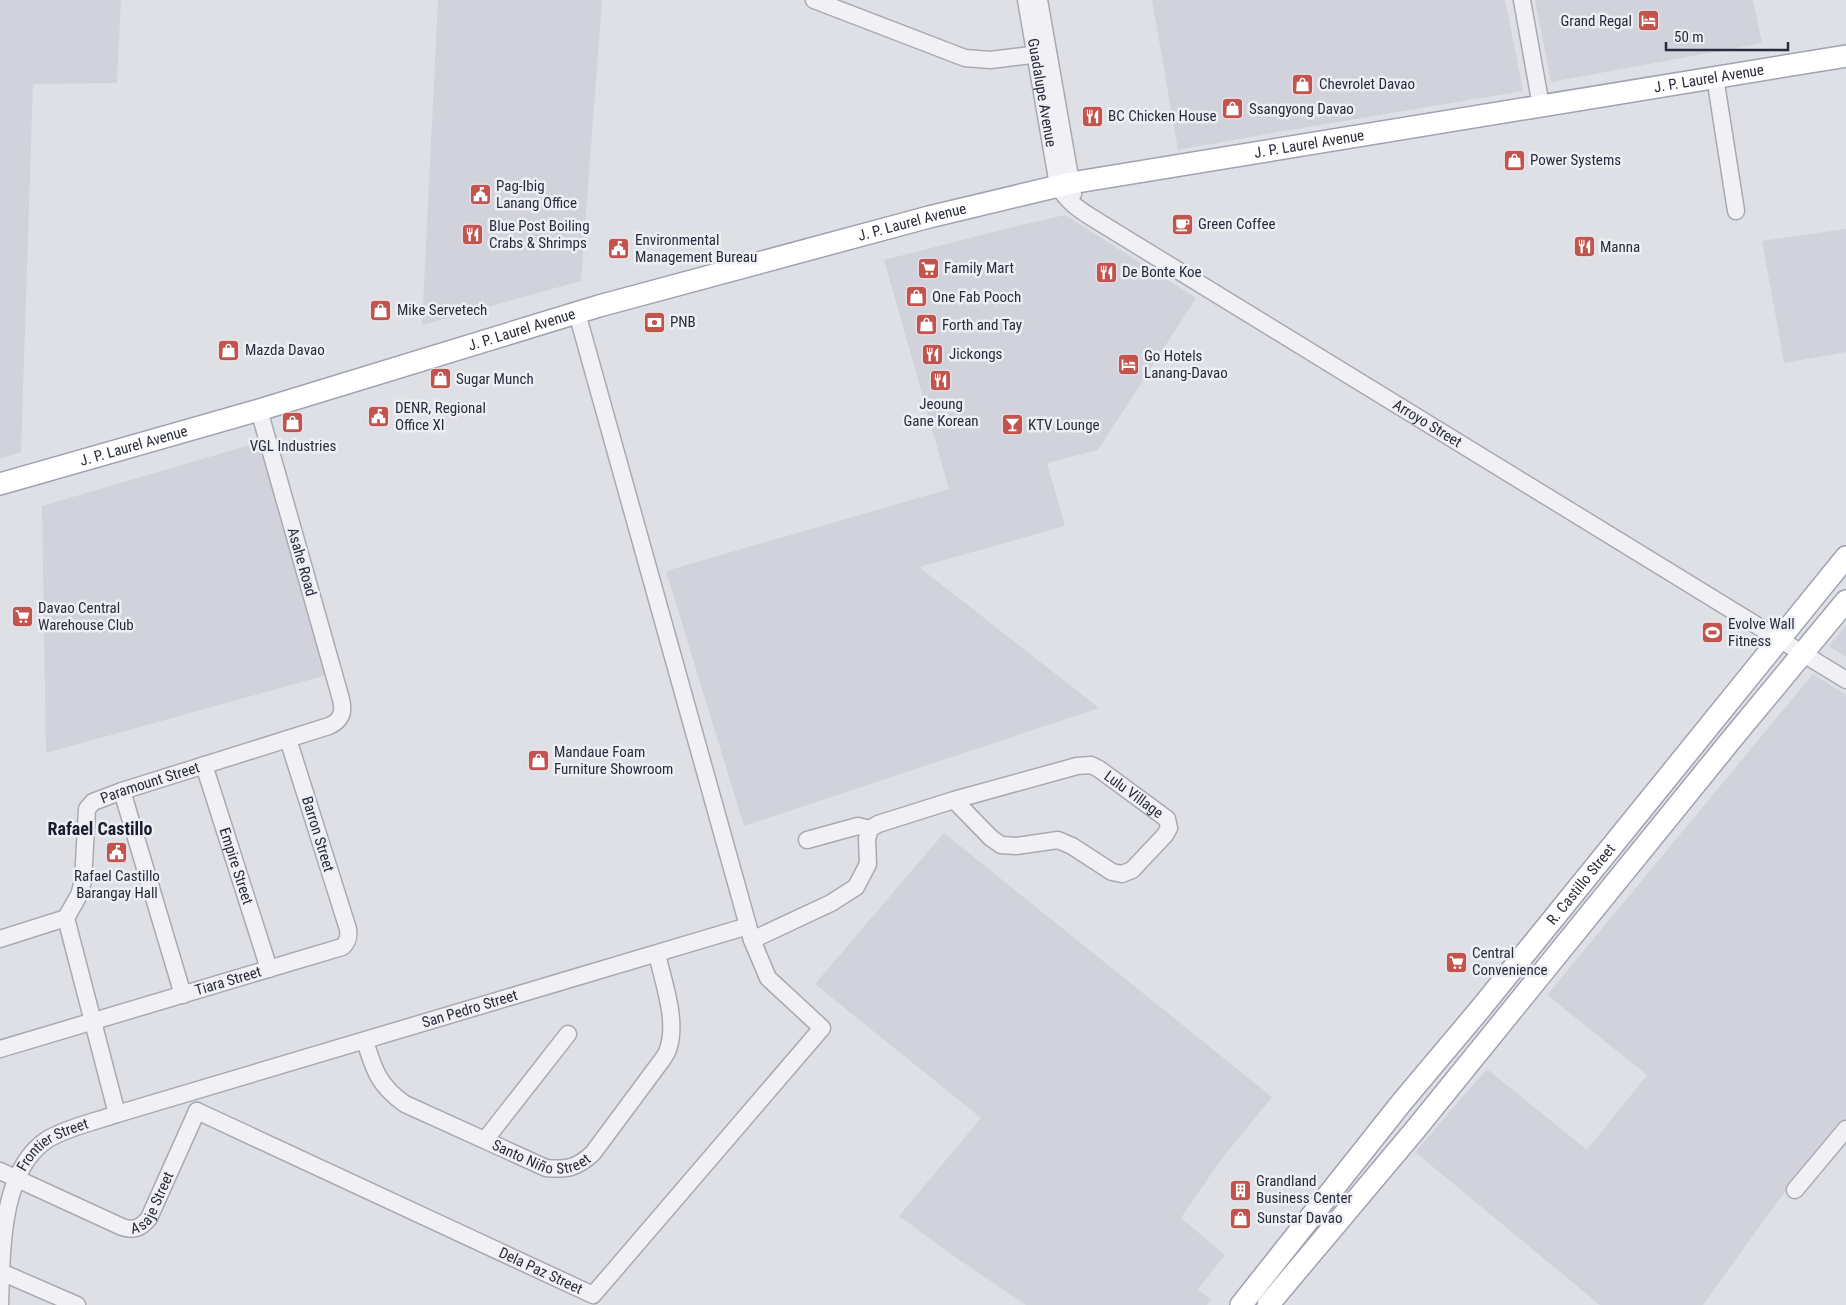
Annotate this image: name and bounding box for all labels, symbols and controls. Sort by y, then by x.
hotel icon: Grand Regal [1636,9,1660,33]
place label: Grand Regal [1561,12,1632,30]
scale bar [1666,20,1788,52]
text: 50 m [1674,28,1704,46]
street label: Guadalupe Avenue [1024,37,1060,148]
street label: J. P. Laurel Avenue [1652,61,1765,96]
shop icon: Chevrolet Davao [1291,72,1315,96]
place label: Chevrolet Davao [1319,75,1415,93]
shop icon: Ssangyong Davao [1221,97,1245,121]
place label: Ssangyong Davao [1249,100,1354,118]
restaurant icon: BC Chicken House [1080,104,1104,128]
place label: BC Chicken House [1108,107,1217,125]
street label: J. P. Laurel Avenue [1253,126,1365,162]
shop icon: Power Systems [1502,148,1526,172]
place label: Power Systems [1530,151,1621,169]
place label: Pag-Ibig Lanang Office [496,177,577,212]
public building icon: Pag-Ibig Lanang Office [468,183,492,207]
street label: J. P. Laurel Avenue [856,199,968,245]
cafe icon: Green Coffee [1170,212,1194,236]
place label: Green Coffee [1198,215,1275,233]
place label: Blue Post Boiling Crabs & Shrimps [489,217,590,252]
restaurant icon: Blue Post Boiling Crabs & Shrimps [461,223,485,247]
place label: Environmental Management Bureau [635,231,757,266]
restaurant icon: Manna [1572,235,1596,259]
public building icon: Environmental Management Bureau [607,237,631,261]
place label: Manna [1600,238,1640,256]
supermarket icon: Family Mart [916,256,940,280]
place label: Family Mart [944,259,1014,277]
restaurant icon: De Bonte Koe [1094,260,1118,284]
place label: De Bonte Koe [1122,263,1201,281]
shop icon: One Fab Pooch [904,285,928,309]
place label: One Fab Pooch [932,288,1021,306]
shop icon: Mike Servetech [369,298,393,322]
place label: Mike Servetech [397,301,487,319]
street label: J. P. Laurel Avenue [466,305,577,355]
bank icon: PNB [642,310,666,334]
place label: PNB [670,313,696,331]
shop icon: Forth and Tay [914,313,938,337]
place label: Forth and Tay [942,316,1022,334]
shop icon: Mazda Davao [217,338,241,362]
place label: Mazda Davao [245,341,325,359]
restaurant icon: Jickongs [921,342,945,366]
place label: Jickongs [949,345,1003,363]
place label: Go Hotels Lanang-Davao [1144,347,1228,382]
hotel icon: Go Hotels Lanang-Davao [1116,353,1140,377]
shop icon: Sugar Munch [428,367,452,391]
restaurant icon: Jeoung Gane Korean [929,369,953,393]
place label: Sugar Munch [456,370,534,388]
place label: Jeoung Gane Korean [903,395,979,430]
street label: Arroyo Street [1390,395,1465,451]
place label: DENR, Regional Office XI [395,399,486,434]
public building icon: DENR, Regional Office XI [367,405,391,429]
shop icon: VGL Industries [281,411,305,435]
bar icon: KTV Lounge [1000,413,1024,437]
place label: KTV Lounge [1028,416,1100,434]
street label: J. P. Laurel Avenue [78,422,190,470]
place label: VGL Industries [250,437,336,455]
street label: Asahe Road [284,526,320,598]
place label: Davao Central Warehouse Club [38,599,134,634]
supermarket icon: Davao Central Warehouse Club [10,605,34,629]
place label: Evolve Wall Fitness [1728,615,1795,650]
sports icon: Evolve Wall Fitness [1700,621,1724,645]
place label: Mandaue Foam Furniture Showroom [554,743,673,778]
shop icon: Mandaue Foam Furniture Showroom [526,749,550,773]
street label: Paramount Street [98,758,202,807]
street label: Lulu Village [1101,767,1167,822]
street label: Barron Street [298,794,338,874]
district label: Rafael Castillo [47,818,153,839]
street label: Empire Street [216,825,257,907]
street label: R. Castillo Street [1543,840,1619,928]
public building icon: Rafael Castillo Barangay Hall [105,841,129,865]
place label: Rafael Castillo Barangay Hall [74,867,160,902]
place label: Central Convenience [1472,944,1548,979]
supermarket icon: Central Convenience [1444,950,1468,974]
street label: Tiara Street [193,963,263,999]
street label: San Pedro Street [420,986,520,1032]
street label: Frontier Street [13,1115,90,1174]
street label: Santo Niño Street [489,1136,594,1178]
street label: Asaje Street [129,1169,178,1238]
place label: Grandland Business Center [1256,1172,1352,1207]
building icon: Grandland Business Center [1228,1178,1252,1202]
shop icon: Sunstar Davao [1229,1206,1253,1230]
place label: Sunstar Davao [1257,1209,1342,1227]
street label: Dela Paz Street [496,1244,585,1298]

